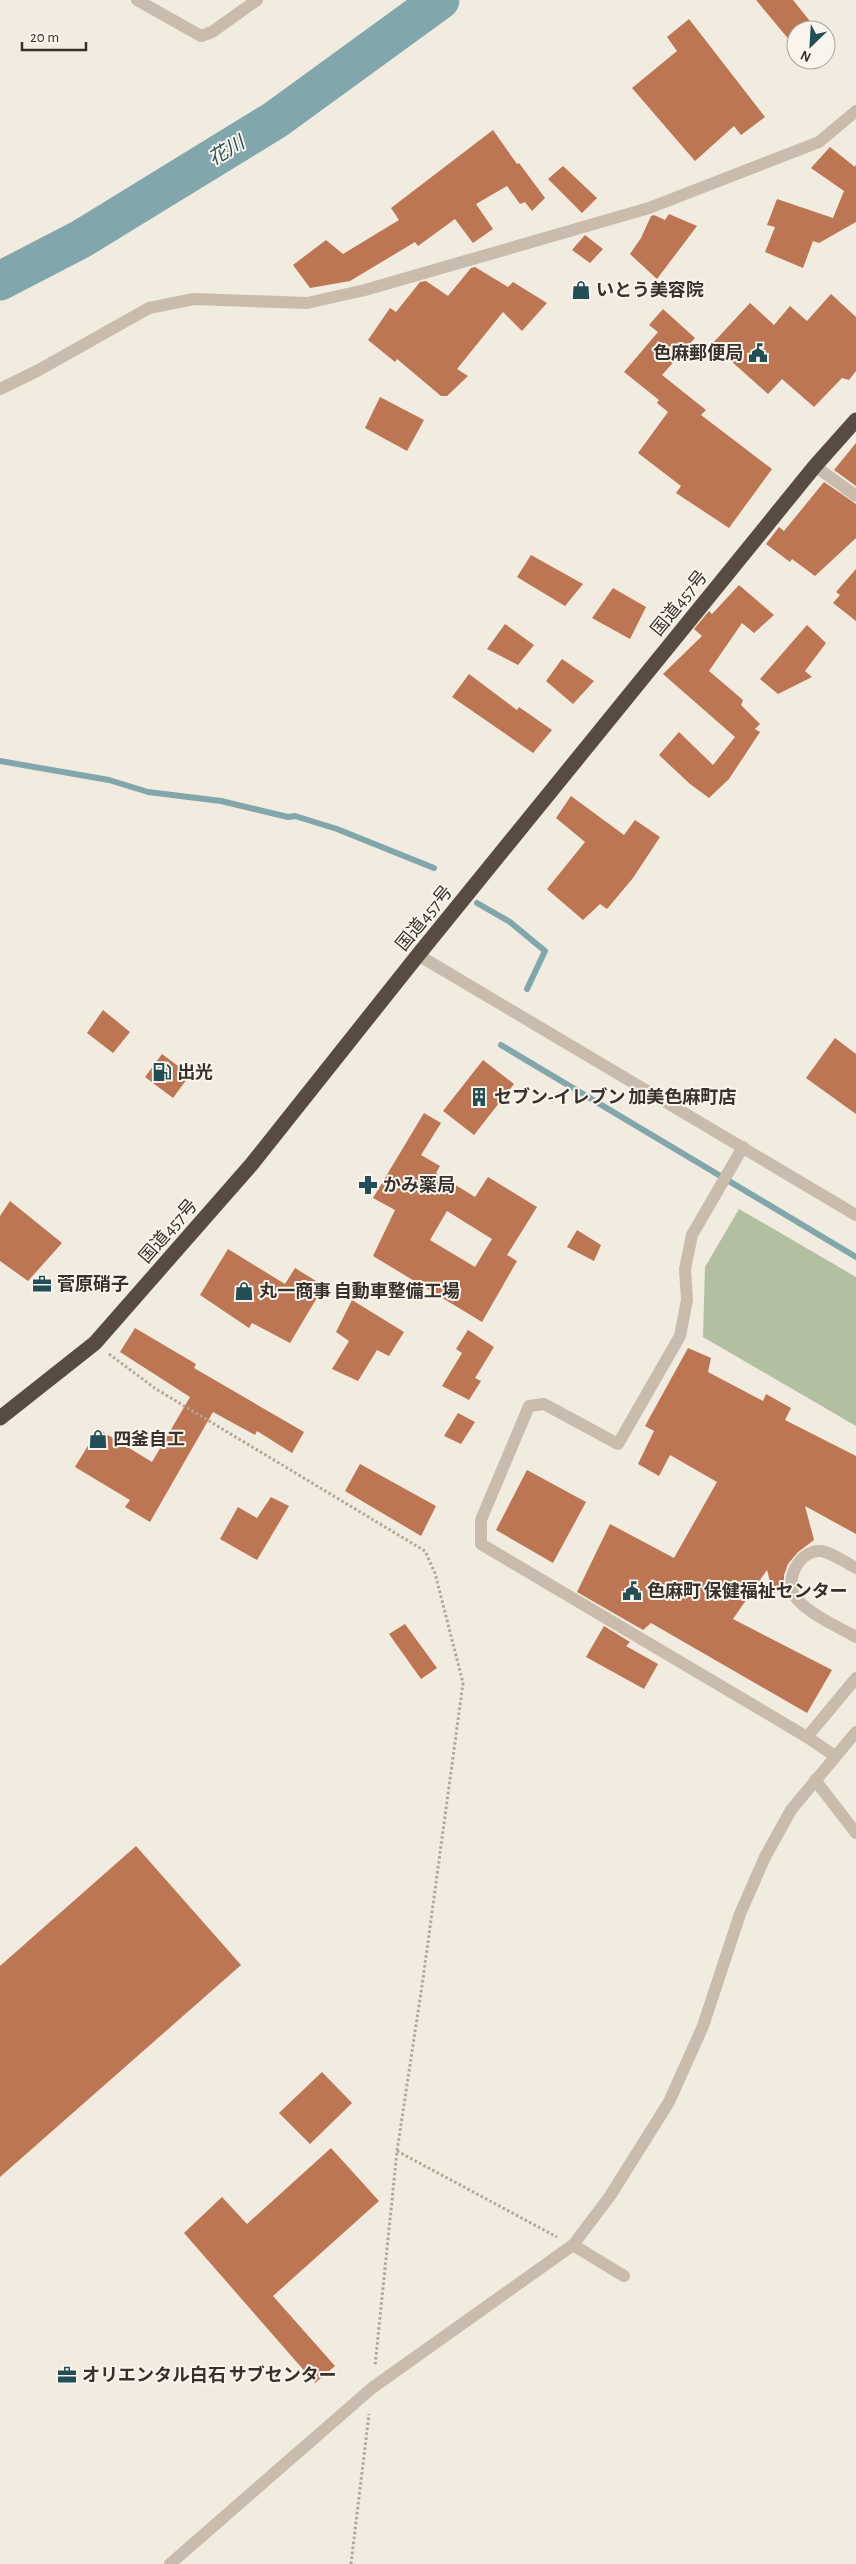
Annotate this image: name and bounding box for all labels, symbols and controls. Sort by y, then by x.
scale bar [22,20,86,52]
north arrow [786,20,836,70]
text: 20 m [30,30,59,45]
text: N [799,47,813,64]
water label: 花川 [205,131,250,169]
shop icon: いとう美容院 [570,279,592,301]
place label: いとう美容院 [596,280,704,300]
public building icon: 色麻郵便局 [747,342,769,364]
place label: 色麻郵便局 [653,343,743,363]
street label: 国道457号 [647,567,711,639]
street label: 国道457号 [392,882,456,954]
fuel station icon: 出光 [151,1061,173,1083]
place label: 出光 [177,1063,213,1082]
building icon: セブン-イレブン 加美色麻町店 [468,1086,490,1108]
place label: セブン-イレブン 加美色麻町店 [494,1087,736,1107]
pharmacy icon: かみ薬局 [357,1174,379,1196]
place label: かみ薬局 [383,1176,455,1195]
street label: 国道457号 [135,1195,201,1267]
office icon: 菅原硝子 [31,1273,53,1295]
place label: 菅原硝子 [57,1275,129,1294]
shop icon: 丸一商事 自動車整備工場 [233,1280,255,1302]
place label: 丸一商事 自動車整備工場 [259,1281,460,1301]
shop icon: 四釜自工 [87,1428,109,1450]
place label: 四釜自工 [113,1429,185,1449]
public building icon: 色麻町 保健福祉センター [621,1580,643,1602]
place label: 色麻町 保健福祉センター [647,1581,848,1601]
office icon: オリエンタル白石 サブセンター [56,2364,78,2386]
place label: オリエンタル白石 サブセンター [82,2365,337,2385]

